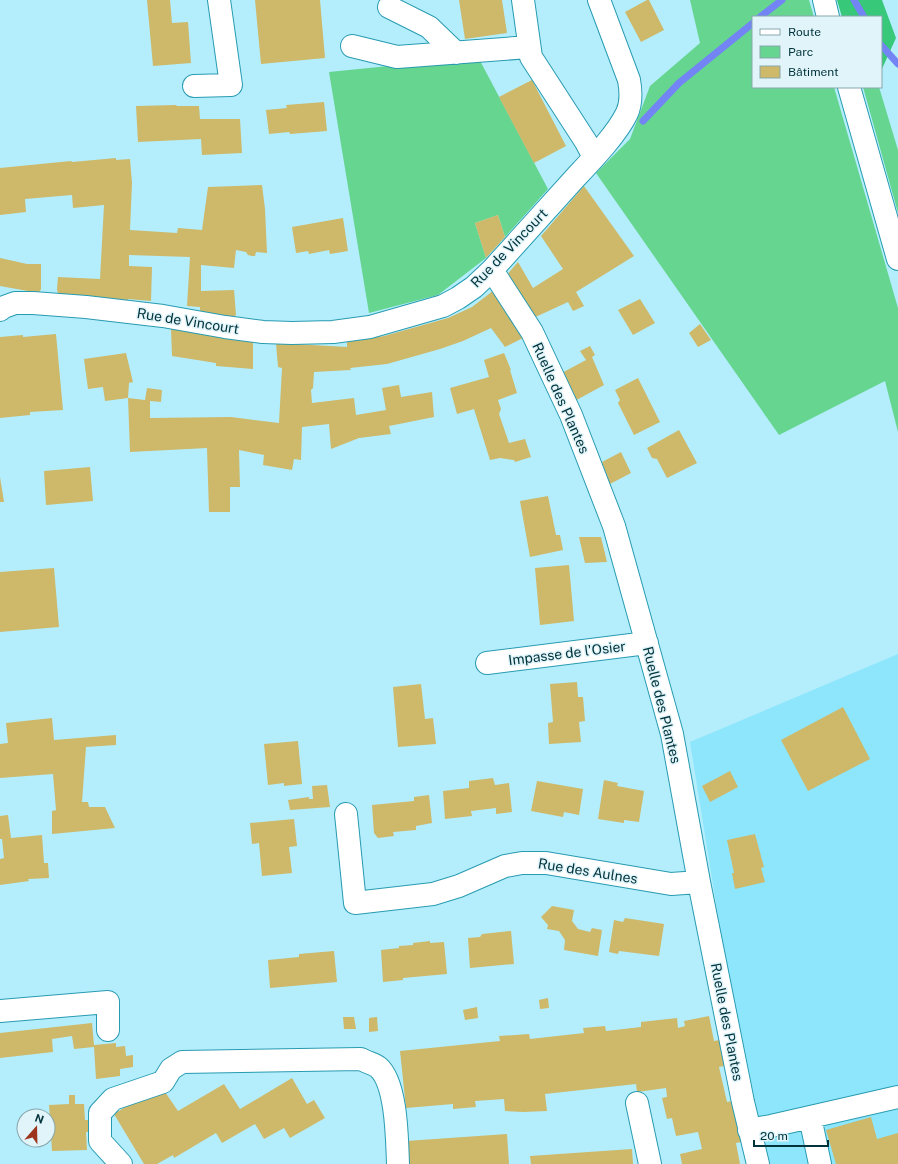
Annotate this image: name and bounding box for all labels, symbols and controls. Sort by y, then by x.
legend [752,16,882,88]
text: Route [788,25,821,39]
text: Parc [788,45,813,59]
text: Bâtiment [788,65,839,79]
street label: Rue de Vincourt [467,205,551,291]
street label: Rue de Vincourt [136,305,240,337]
street label: Ruelle des Plantes [529,340,593,456]
street label: Impasse de l'Osier [507,638,627,668]
street label: Ruelle des Plantes [640,645,684,765]
street label: Rue des Aulnes [537,855,639,887]
street label: Ruelle des Plantes [708,962,746,1082]
north arrow [16,1108,56,1148]
text: N [33,1111,46,1126]
scale bar [754,1122,828,1148]
text: 20 m [760,1129,788,1143]

